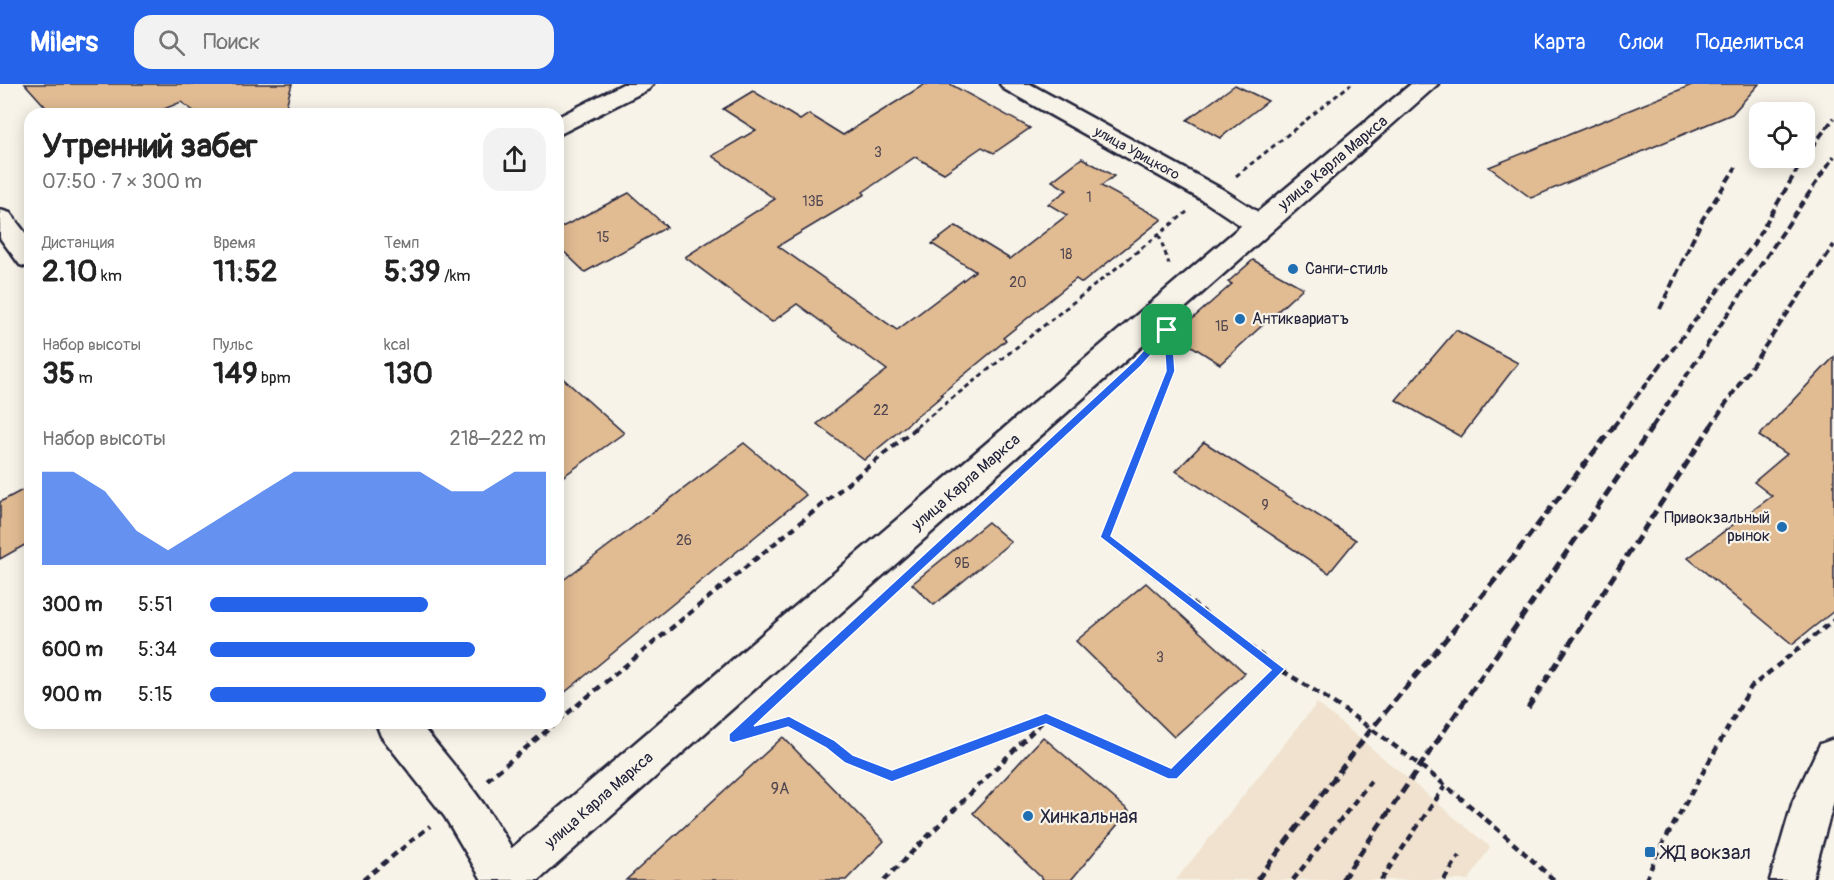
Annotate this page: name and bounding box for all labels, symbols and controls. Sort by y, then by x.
search box [134,15,554,69]
text: Milers [30,25,98,60]
icon: search [155,26,188,59]
text: Поиск [203,28,260,56]
text: Карта [1533,29,1585,56]
text: Слои [1618,29,1663,56]
text: Поделиться [1696,29,1804,56]
map controls [1749,102,1815,168]
button: locate [1749,102,1815,168]
street label: улица Карла Маркса [1273,111,1392,215]
street label: улица Урицкого [1090,122,1183,184]
text: Утренний забег [42,126,258,167]
button: share [483,128,546,191]
house number: 3 [874,144,882,161]
text: 07:50 · 7 × 300 m [42,169,202,194]
house number: 1 [1086,189,1092,206]
house number: 13Б [802,193,824,210]
house number: 15 [596,229,610,246]
text: Дистанция [42,233,115,253]
text: Время [213,233,256,253]
text: Темп [384,233,419,253]
house number: 18 [1060,246,1072,263]
text: 2.10 [42,253,98,290]
text: 11:52 [213,253,278,290]
text: 5:39 [384,253,440,290]
place label: Санги-стиль [1305,259,1388,279]
marker: Санги-стиль [1286,262,1300,276]
text: km [98,266,122,286]
text: /km [440,266,471,286]
house number: 20 [1009,274,1027,291]
pin [1141,304,1192,355]
place label: Антиквариатъ [1252,309,1349,329]
marker: Антиквариатъ [1233,312,1247,326]
icon: arrive [1150,313,1183,346]
house number: 1Б [1215,318,1229,335]
text: Набор высоты [42,335,141,355]
text: Пульс [213,335,253,355]
text: kcal [384,335,410,355]
text: 35 [42,355,75,392]
text: 149 [213,355,258,392]
text: 130 [384,355,433,392]
text: m [75,368,93,388]
text: bpm [258,368,291,388]
house number: 22 [873,402,889,419]
text: Набор высоты [42,426,166,451]
text: 218–222 m [450,426,546,451]
street label: улица Карла Маркса [907,429,1024,535]
house number: 9 [1261,497,1269,514]
place label: Привокзальный рынок [1664,508,1770,546]
marker: Привокзальный рынок [1775,520,1789,534]
house number: 26 [676,532,692,549]
house number: 9Б [954,555,970,572]
text: 300 m [42,592,103,617]
text: 5:51 [138,592,173,617]
text: 600 m [42,637,103,662]
text: 5:34 [138,637,177,662]
house number: 3 [1156,649,1164,666]
text: 900 m [42,682,102,707]
text: 5:15 [138,682,173,707]
street label: улица Карла Маркса [540,747,657,853]
house number: 9А [771,779,789,799]
place label: Хинкальная [1040,804,1138,829]
marker: Хинкальная [1021,809,1035,823]
place label: ЖД вокзал [1659,840,1751,865]
marker: ЖД вокзал [1643,845,1657,859]

